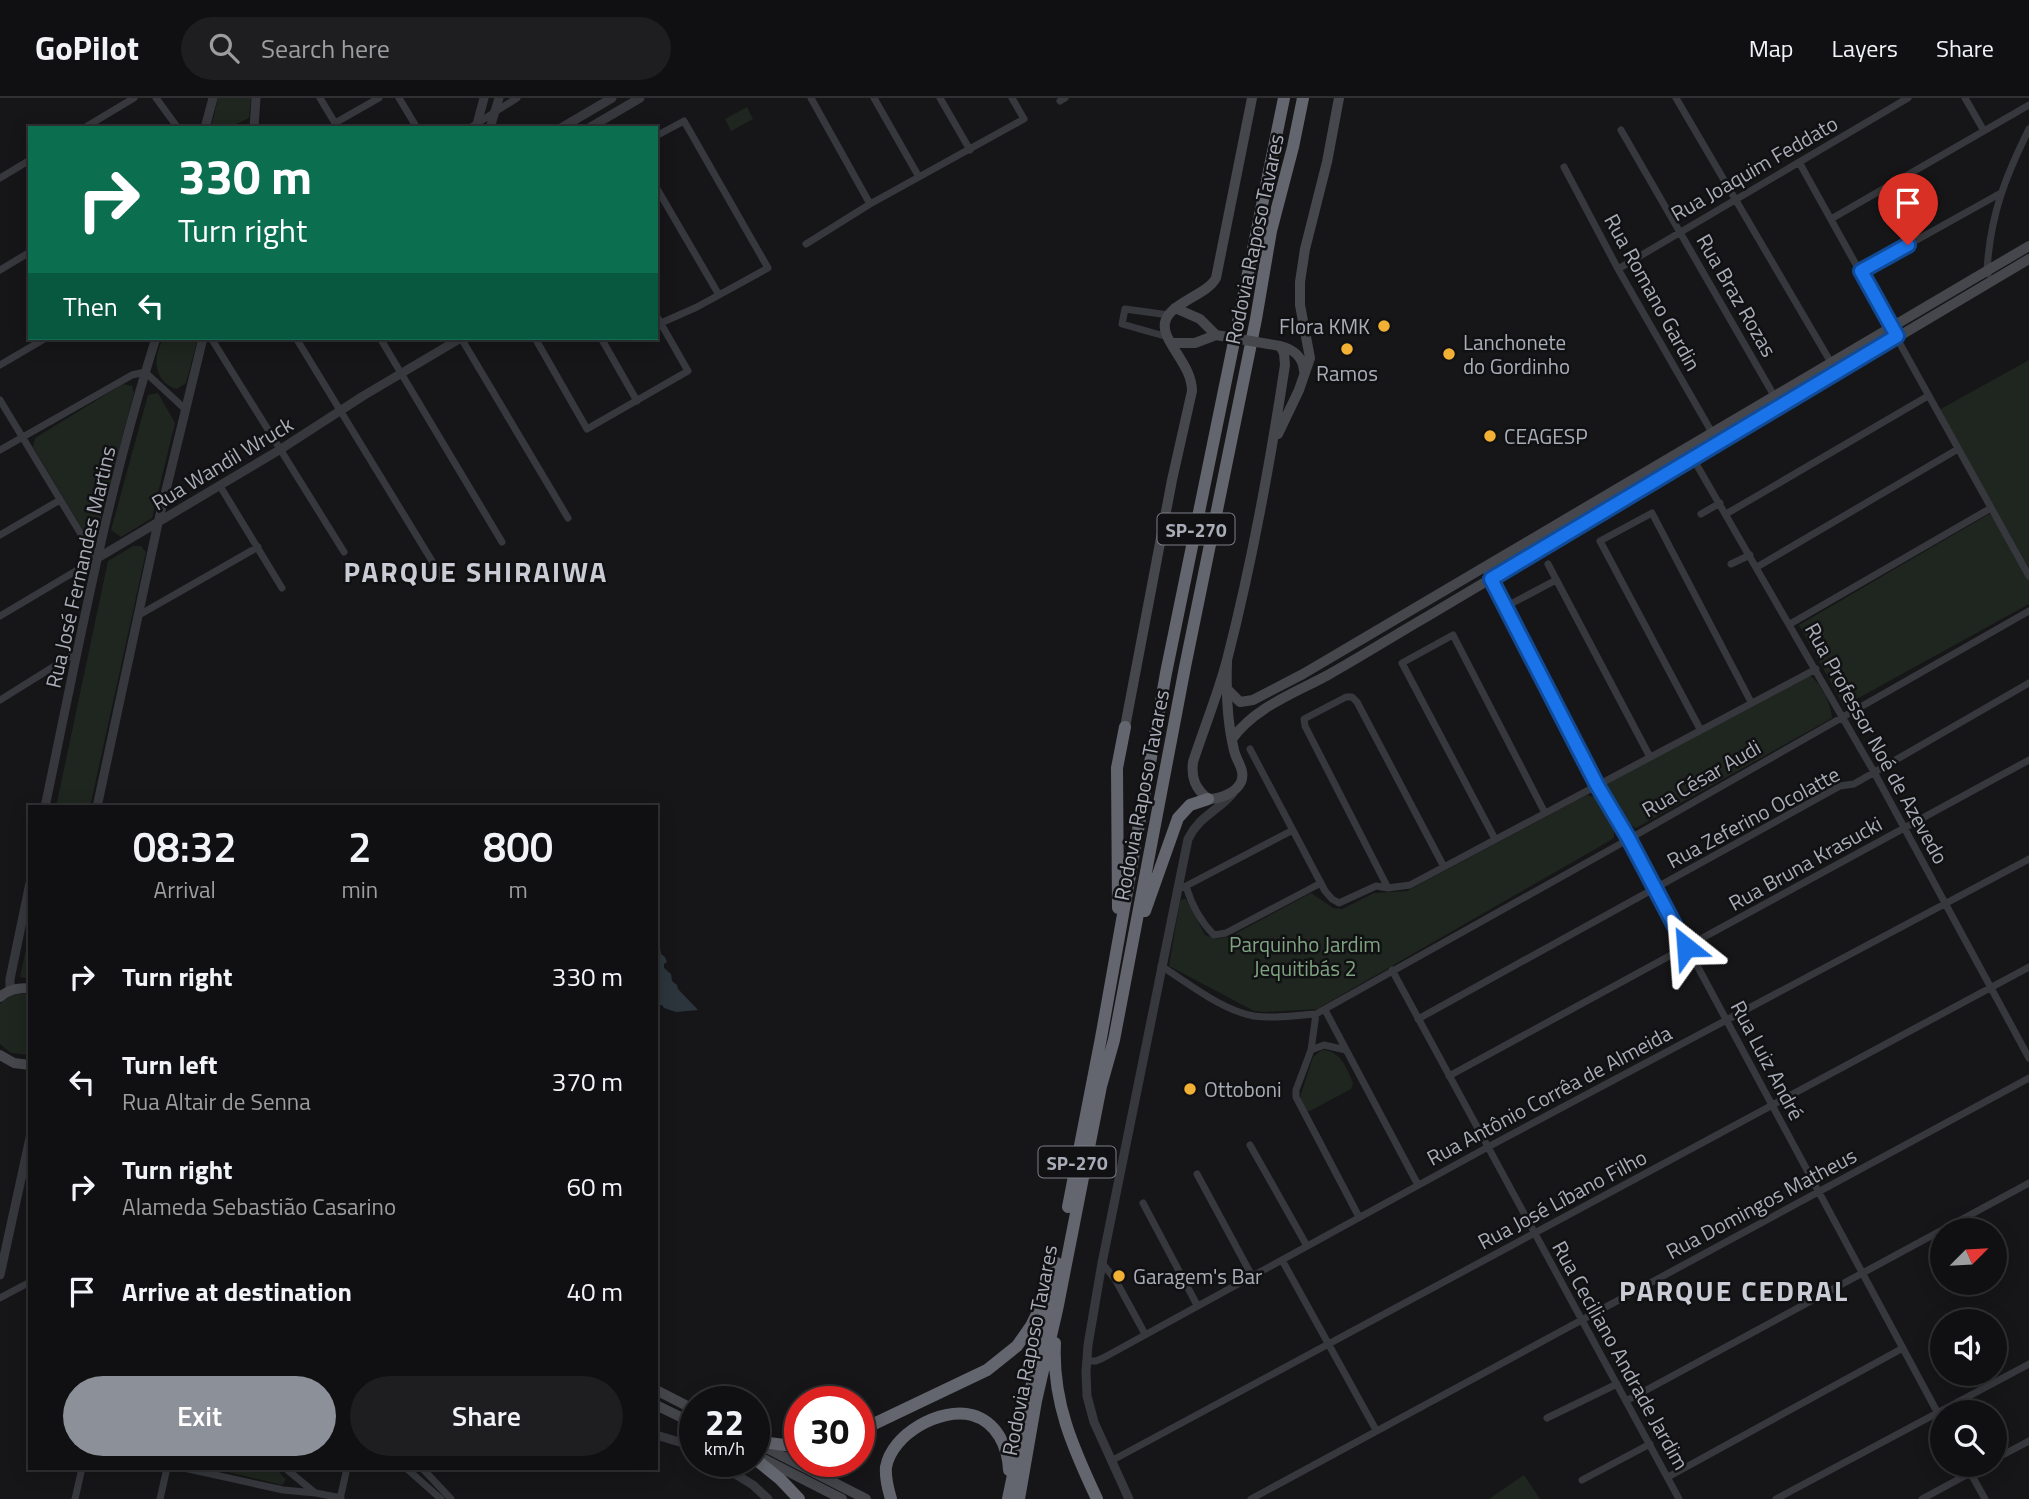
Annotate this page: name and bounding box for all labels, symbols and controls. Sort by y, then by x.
search box [181,17,671,80]
text: GoPilot [35,23,139,73]
icon: search [205,29,243,67]
text: Search here [261,29,390,68]
text: Map [1749,30,1794,66]
text: Layers [1832,30,1898,66]
text: Share [1936,30,1994,66]
street label: Rua Joaquim Feddato [1665,107,1843,229]
street label: Rodovia Raposo Tavares [1216,131,1292,347]
text: 330 m [178,138,312,213]
icon: right [63,154,154,245]
pin [1878,173,1938,245]
icon: arrive [1889,184,1927,222]
text: Turn right [178,206,307,254]
street label: Rua Romano Gardin [1596,207,1710,377]
street label: Rua Braz Rozas [1689,227,1785,363]
text: Then [63,287,118,326]
icon: left [132,287,170,325]
place label: Flora KMK [1279,310,1370,342]
marker: Flora KMK [1376,318,1392,334]
place label: Lanchonete do Gordinho [1463,326,1570,382]
marker: Ramos [1339,341,1355,357]
marker: Lanchonete do Gordinho [1441,346,1457,362]
place label: Ramos [1316,357,1378,389]
street label: Rua Wandil Wruck [145,408,299,518]
place label: CEAGESP [1504,420,1588,452]
marker: CEAGESP [1482,428,1498,444]
street label: Rua José Fernandes Martins [37,443,123,691]
road number: SP-270 [1158,514,1234,544]
district label: PARQUE SHIRAIWA [344,550,608,593]
street label: Rua Professor Noé de Azevedo [1797,616,1957,870]
street label: Rodovia Raposo Tavares [1105,687,1177,903]
street label: Rua César Audi [1636,731,1766,825]
street label: Rua Zeferino Ocolatte [1661,758,1845,876]
street label: Rua Bruna Krasucki [1722,807,1888,919]
text: 08:32 [133,814,237,878]
text: 2 [348,814,372,878]
text: 800 [483,814,553,878]
text: Arrival [154,872,216,907]
text: min [341,872,378,907]
text: m [508,872,528,907]
position arrow [1649,910,1723,984]
park label: Parquinho Jardim Jequitibás 2 [1229,928,1381,984]
text: Turn right [122,957,233,996]
text: 330 m [552,957,623,996]
icon: right [63,958,101,996]
street label: Rua Luiz André [1723,994,1813,1126]
street label: Rua Antônio Corrêa de Almeida [1421,1016,1678,1173]
text: Turn left [122,1045,217,1084]
text: 370 m [552,1062,623,1101]
icon: left [63,1063,101,1101]
place label: Ottoboni [1204,1073,1282,1105]
marker: Ottoboni [1182,1081,1198,1097]
text: Rua Altair de Senna [122,1084,311,1119]
street label: Rua Domingos Matheus [1660,1139,1862,1267]
street label: Rua José Líbano Filho [1472,1141,1652,1257]
road number: SP-270 [1038,1146,1116,1178]
text: Turn right [122,1150,233,1189]
text: 60 m [566,1167,623,1206]
icon: right [63,1168,101,1206]
text: Alameda Sebastião Casarino [122,1189,396,1224]
north arrow [1930,1218,2007,1295]
map controls [1930,1218,2007,1477]
street label: Rua Ceciliano Andrade Jardim [1545,1235,1697,1475]
street label: Rodovia Raposo Tavares [993,1242,1065,1458]
place label: Garagem's Bar [1133,1260,1262,1292]
marker: Garagem's Bar [1111,1268,1127,1284]
district label: PARQUE CEDRAL [1619,1269,1849,1312]
text: Arrive at destination [122,1272,352,1311]
text: 40 m [566,1272,623,1311]
icon: arrive [63,1273,101,1311]
button: sound [1930,1309,2007,1386]
button: Exit [63,1376,336,1456]
button: Share [350,1376,623,1456]
speed limit sign: 30 [784,1386,875,1477]
text: 22 [705,1395,744,1449]
button: search [1930,1400,2007,1477]
text: km/h [704,1435,745,1462]

